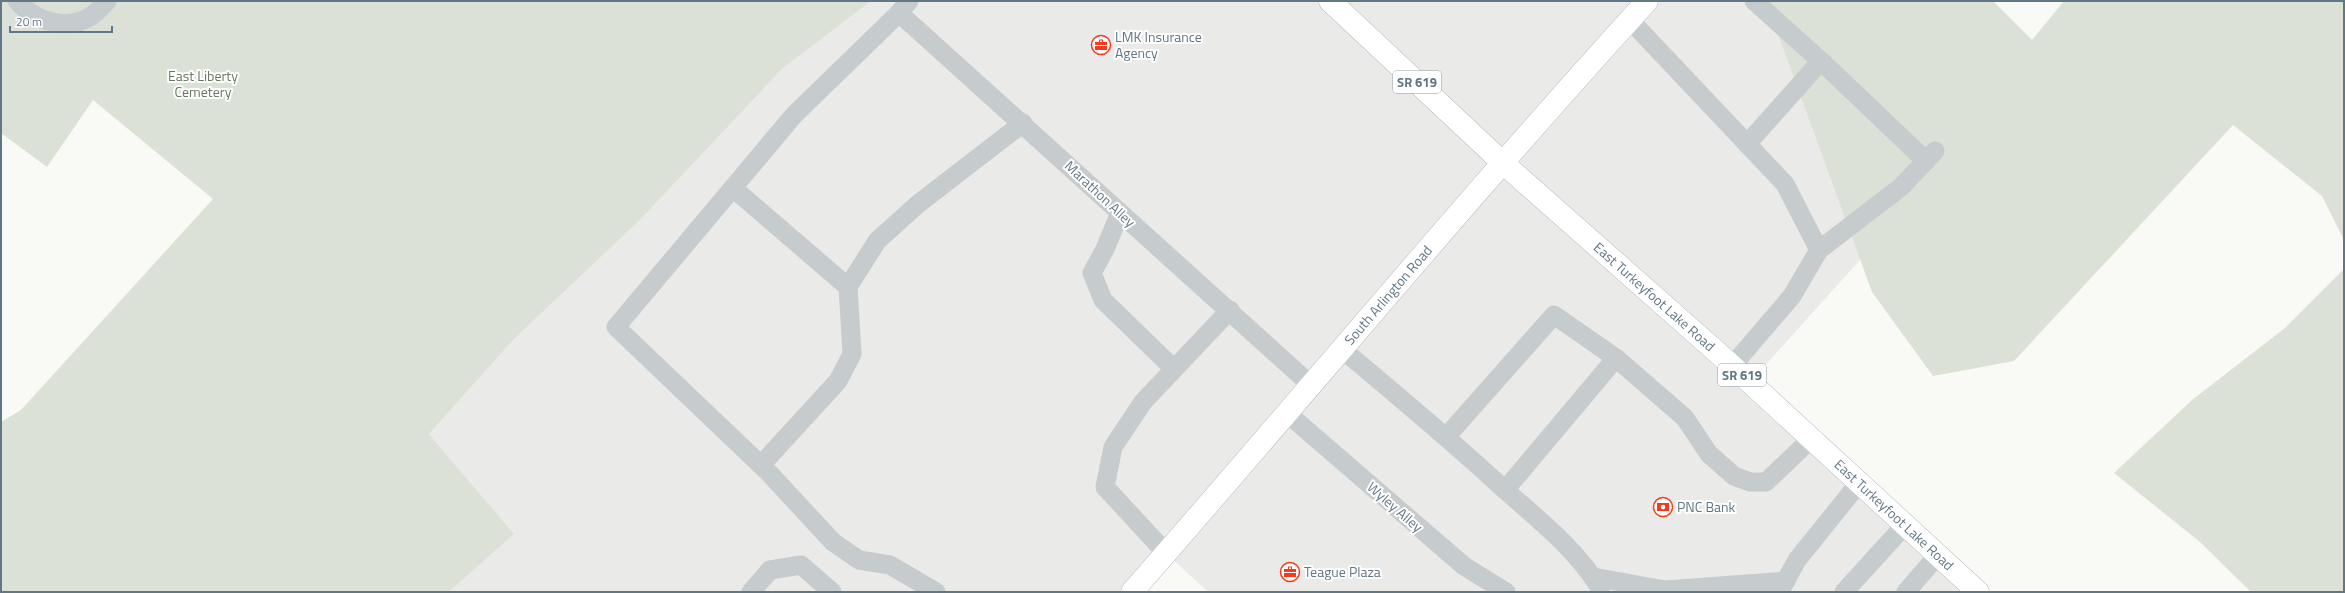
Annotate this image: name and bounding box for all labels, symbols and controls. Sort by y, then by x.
scale bar [10,8,112,34]
text: 20 m [16,12,42,31]
place label: LMK Insurance Agency [1115,26,1202,63]
office icon: LMK Insurance Agency [1090,34,1112,56]
park label: East Liberty Cemetery [168,65,238,102]
road number: SR 619 [1393,71,1441,93]
street label: Marathon Alley [1060,155,1140,232]
street label: East Turkeyfoot Lake Road [1589,237,1720,356]
street label: South Arlington Road [1339,240,1437,349]
road number: SR 619 [1718,364,1766,386]
street label: East Turkeyfoot Lake Road [1830,454,1959,575]
street label: Wyley Alley [1363,476,1428,537]
bank icon: PNC Bank [1652,496,1674,518]
place label: PNC Bank [1677,496,1736,517]
office icon: Teague Plaza [1279,561,1301,583]
place label: Teague Plaza [1304,561,1381,582]

